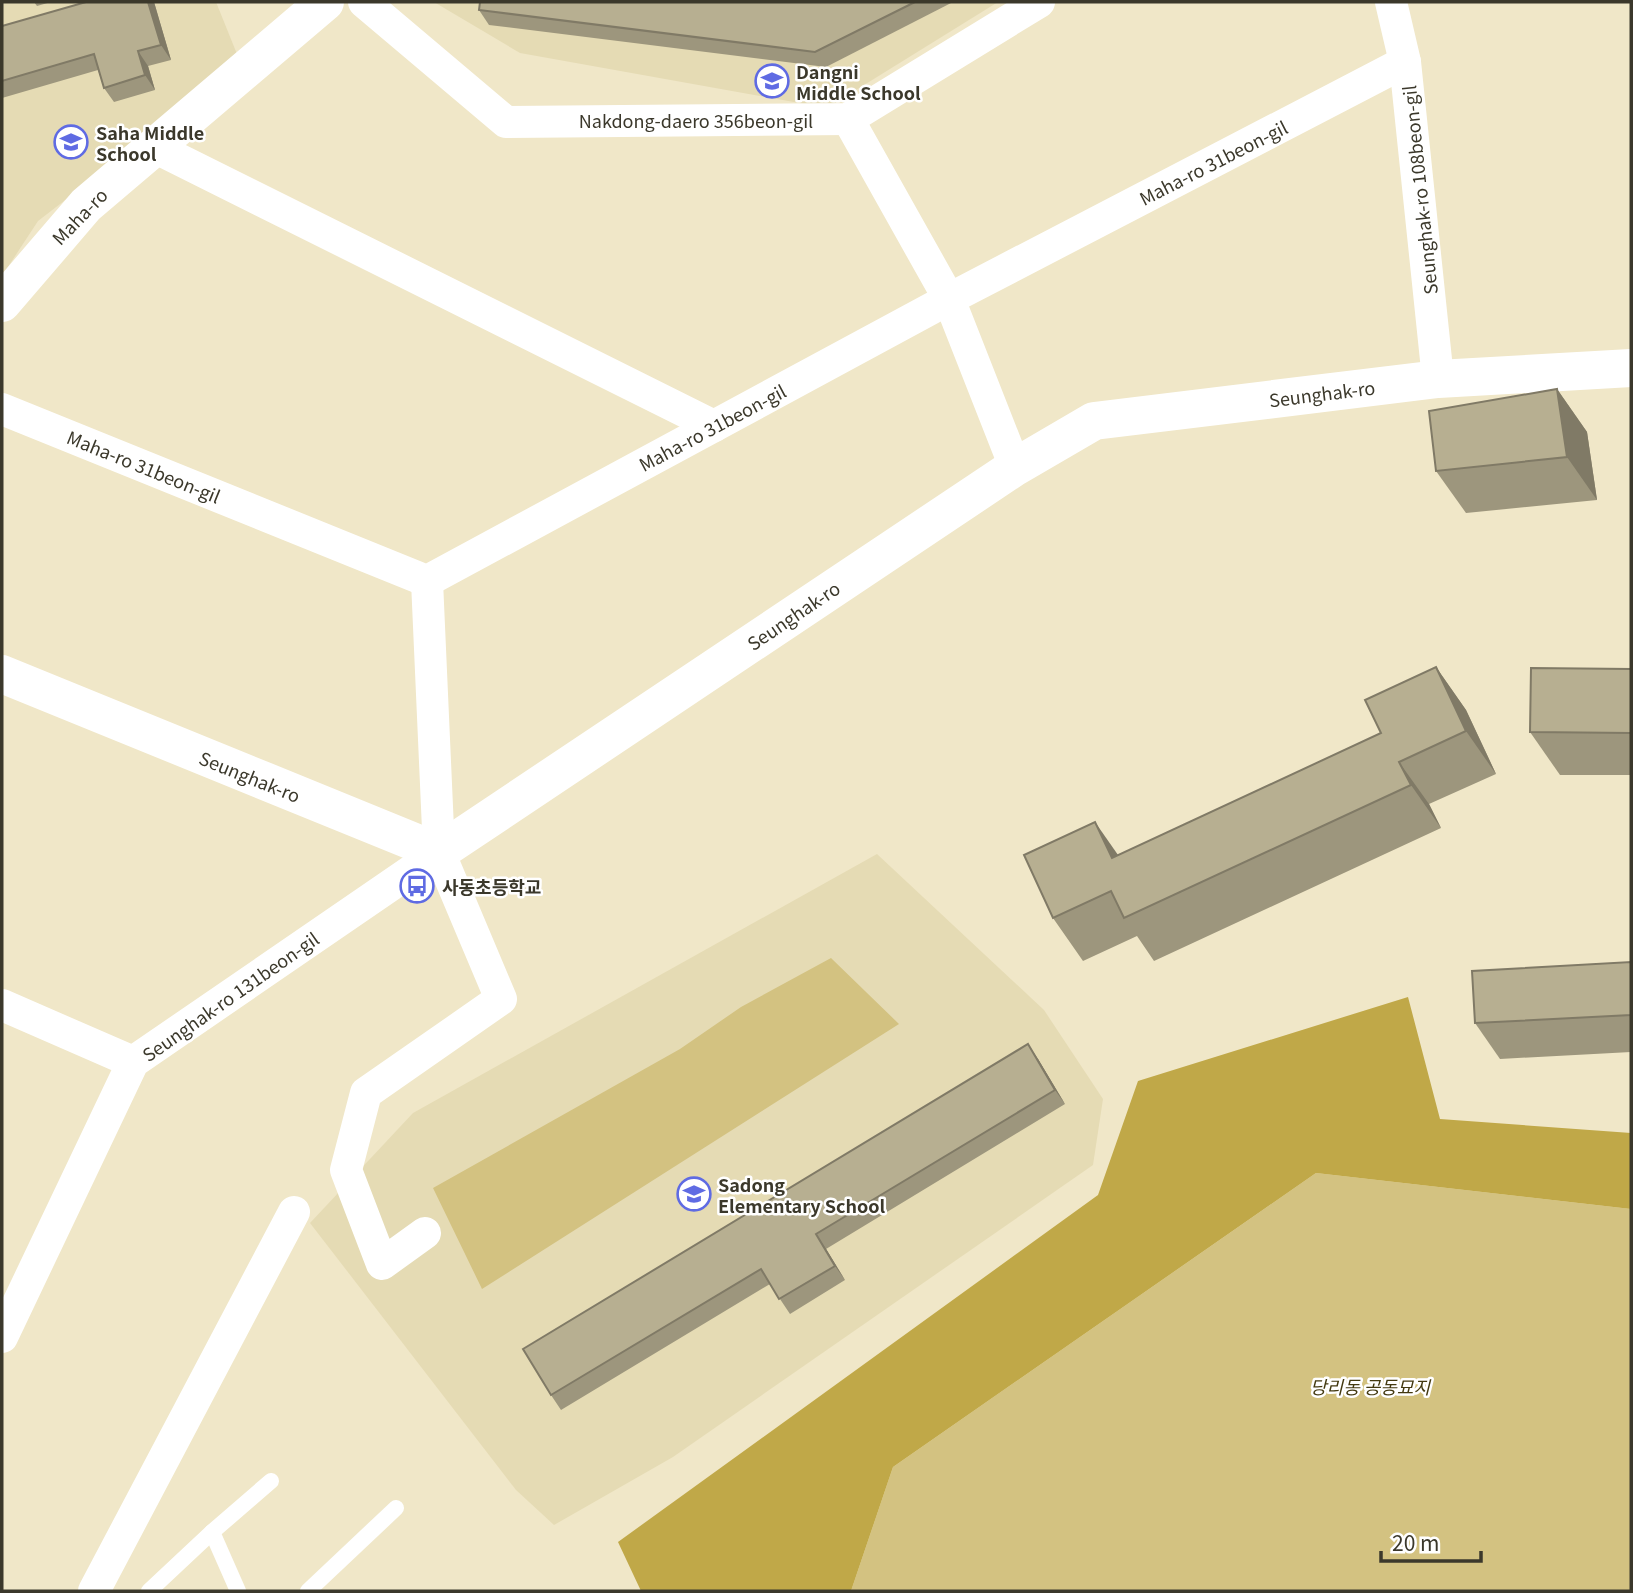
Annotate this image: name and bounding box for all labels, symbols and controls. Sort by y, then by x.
place label: Dangni Middle School [796,58,921,105]
school or university icon: Dangni Middle School [753,62,791,100]
street label: Seunghak-ro 108beon-gil [1395,84,1443,296]
street label: Nakdong-daero 356beon-gil [579,107,813,133]
street label: Maha-ro 31beon-gil [1134,113,1292,211]
place label: Saha Middle School [96,119,204,166]
school or university icon: Saha Middle School [52,123,90,161]
street label: Maha-ro [45,182,113,250]
street label: Seunghak-ro [1267,374,1377,412]
street label: Maha-ro 31beon-gil [634,377,790,477]
street label: Maha-ro 31beon-gil [63,423,225,509]
street label: Seunghak-ro [741,574,845,656]
street label: Seunghak-ro [196,744,304,808]
bus stop icon: 사동초등학교 [398,867,436,905]
place label: 사동초등학교 [442,873,541,899]
street label: Seunghak-ro 131beon-gil [136,925,324,1067]
place label: Sadong Elementary School [718,1171,885,1218]
school or university icon: Sadong Elementary School [675,1175,713,1213]
park label: 당리동 공동묘지 [1310,1373,1431,1399]
scale bar [1381,1520,1481,1564]
text: 20 m [1392,1527,1439,1557]

